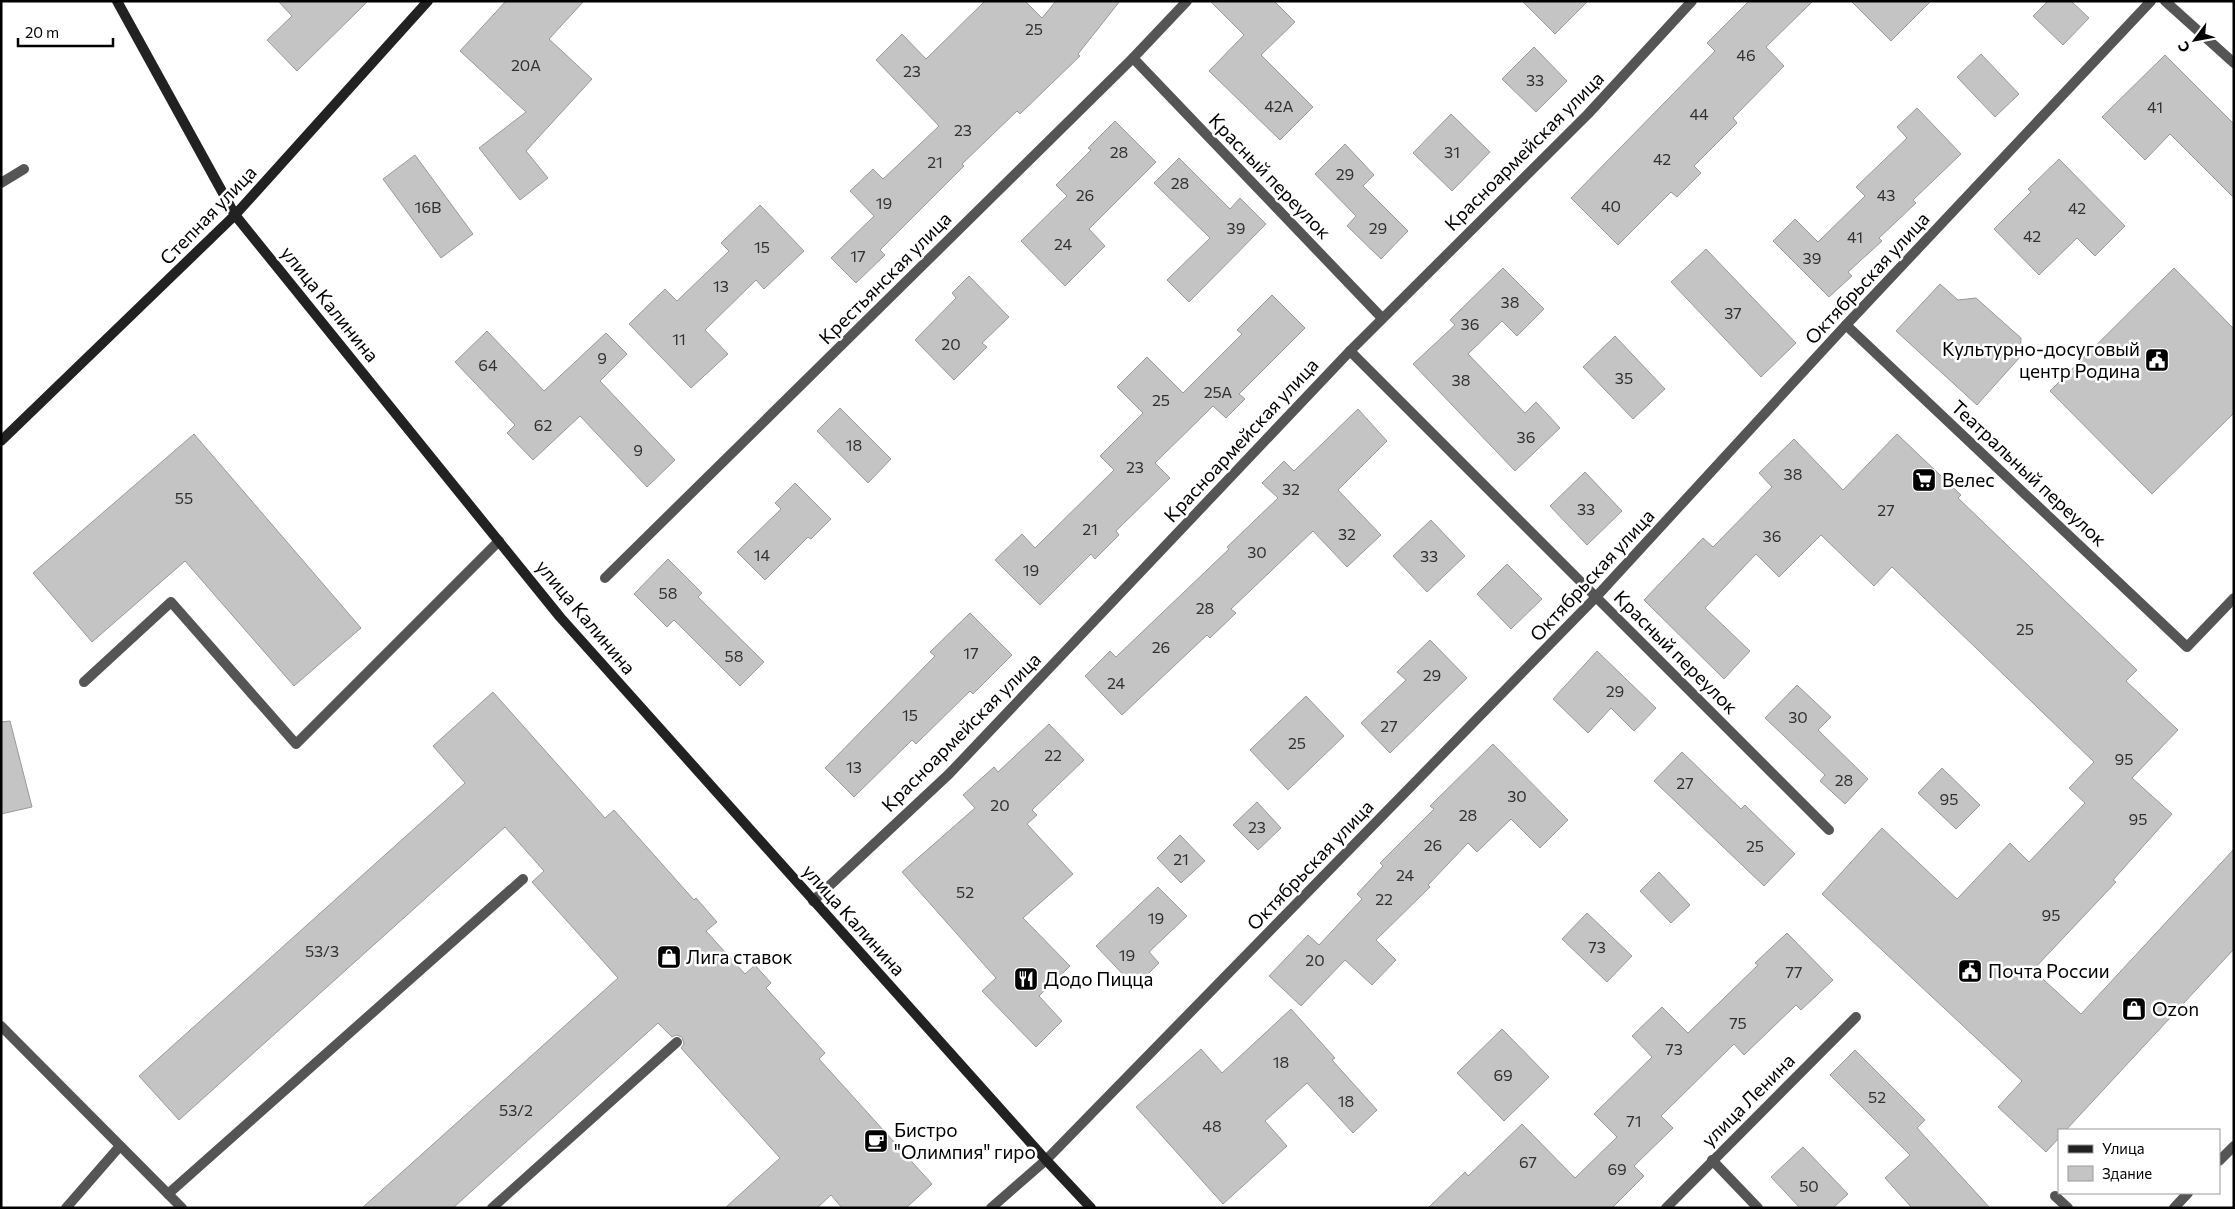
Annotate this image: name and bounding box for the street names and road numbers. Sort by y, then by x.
street label: Красноармейская улица [1439,66,1608,235]
street label: Красный переулок [1205,108,1336,243]
street label: Степная улица [155,160,261,269]
street label: Крестьянская улица [814,207,956,349]
street label: Октябрьская улица [1800,207,1934,348]
street label: улица Калинина [277,241,384,366]
street label: Красноармейская улица [1159,353,1323,526]
street label: Театральный переулок [1947,395,2112,551]
street label: Октябрьская улица [1525,504,1659,645]
street label: улица Калинина [532,555,641,679]
street label: Красный переулок [1610,585,1743,718]
street label: Красноармейская улица [876,647,1045,816]
street label: Октябрьская улица [1242,795,1378,935]
street label: улица Калинина [798,859,911,980]
street label: улица Ленина [1696,1048,1799,1151]

